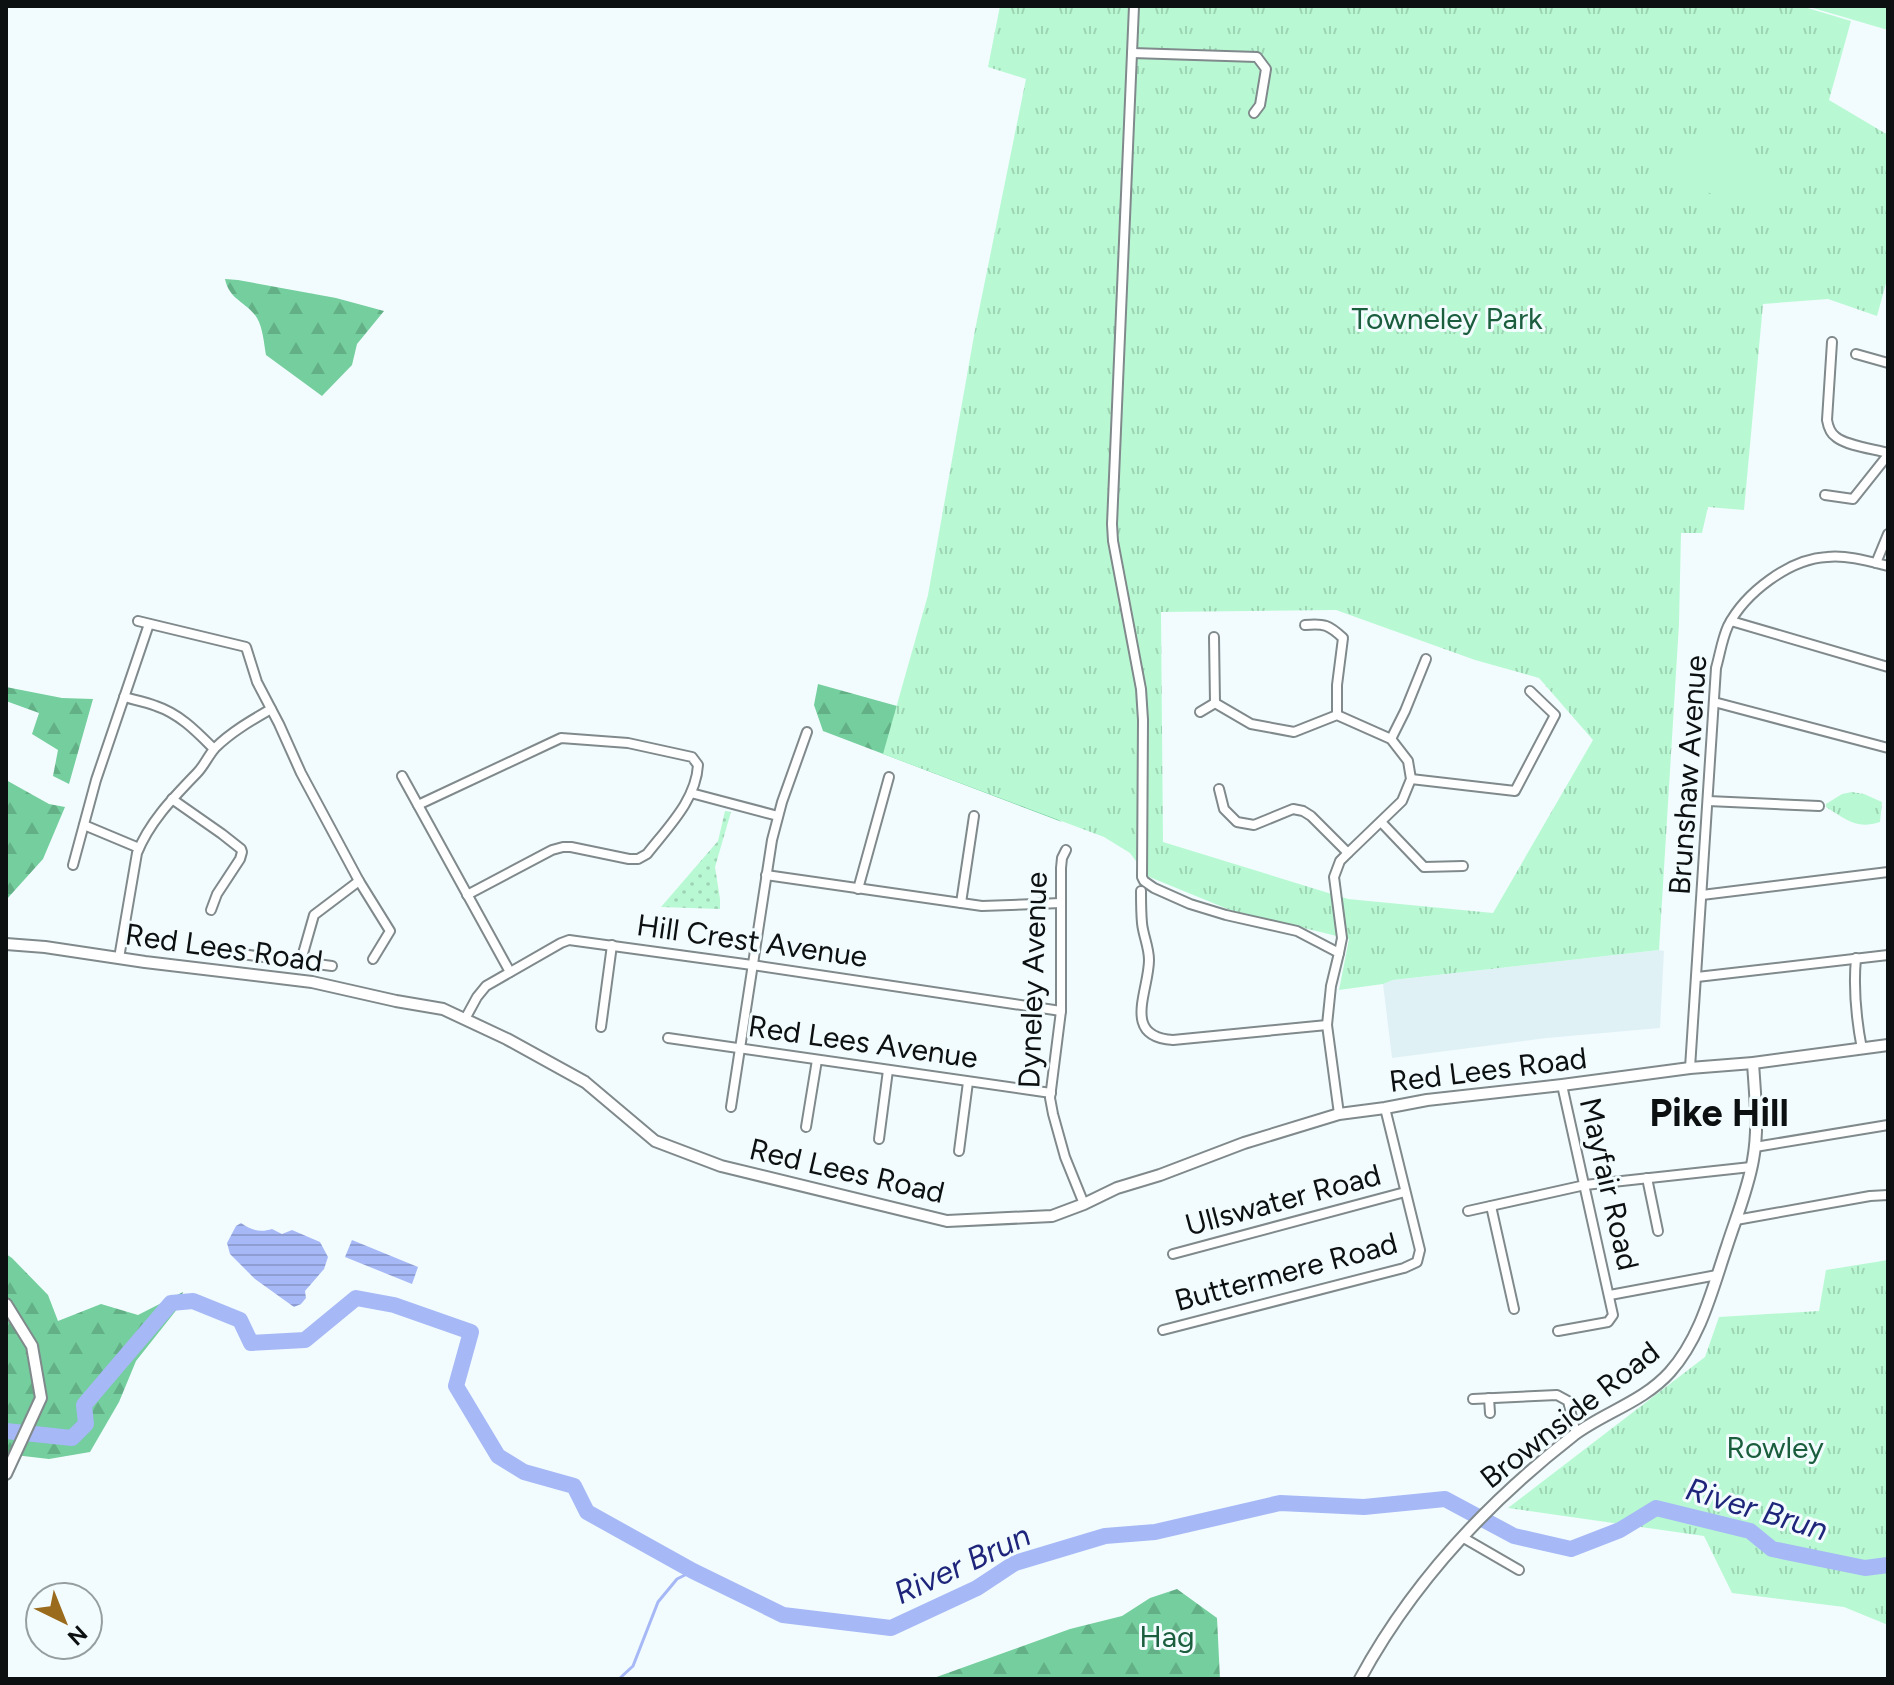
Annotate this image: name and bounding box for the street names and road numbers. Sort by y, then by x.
street label: Brunshaw Avenue [1661,654,1714,896]
street label: Dyneley Avenue [1010,871,1055,1089]
street label: Hill Crest Avenue [634,906,870,975]
street label: Red Lees Road [123,915,325,980]
street label: Red Lees Avenue [746,1007,980,1076]
street label: Red Lees Road [1387,1039,1589,1100]
street label: Mayfair Road [1572,1094,1647,1274]
street label: Red Lees Road [746,1130,948,1211]
street label: Ullswater Road [1181,1156,1385,1243]
street label: Buttermere Road [1170,1224,1401,1319]
street label: Brownside Road [1473,1333,1667,1496]

